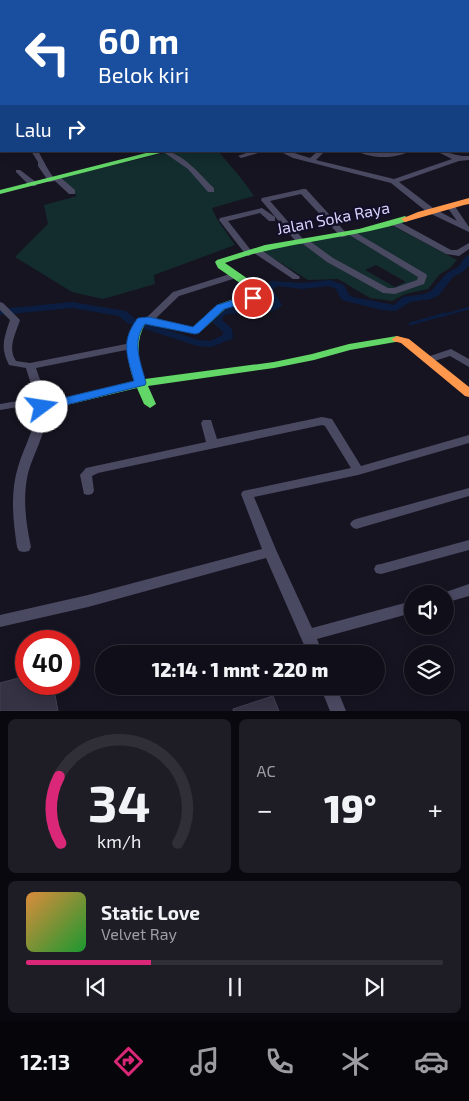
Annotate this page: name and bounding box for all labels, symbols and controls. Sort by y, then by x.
text: 60 m [98,19,179,61]
icon: left [15,20,80,85]
text: Belok kiri [98,61,189,87]
icon: right [62,115,90,143]
text: Lalu [15,118,52,141]
street label: Jalan Soka Raya [275,197,391,238]
pin [232,277,274,319]
icon: arrive [239,284,267,312]
position arrow [15,380,67,432]
map controls [404,585,454,695]
button: sound [404,585,454,635]
speed limit sign: 40 [15,630,80,695]
button: layers [404,645,454,695]
text: 12:14 · 1 mnt · 220 m [152,658,328,681]
text: AC [257,761,276,780]
text: 34 [88,770,151,832]
text: 19° [324,785,377,831]
text: − [257,792,273,826]
text: + [428,792,443,826]
text: km/h [97,830,141,852]
text: Static Love [101,901,200,924]
text: Velvet Ray [101,924,177,943]
icon: previous [82,973,110,1001]
icon: pause [221,973,249,1001]
icon: next [360,973,388,1001]
icon: directions [111,1044,146,1079]
icon: music [187,1044,222,1079]
icon: phone [262,1044,297,1079]
icon: climate [338,1044,373,1079]
icon: car [414,1044,449,1079]
text: 12:13 [20,1048,70,1074]

